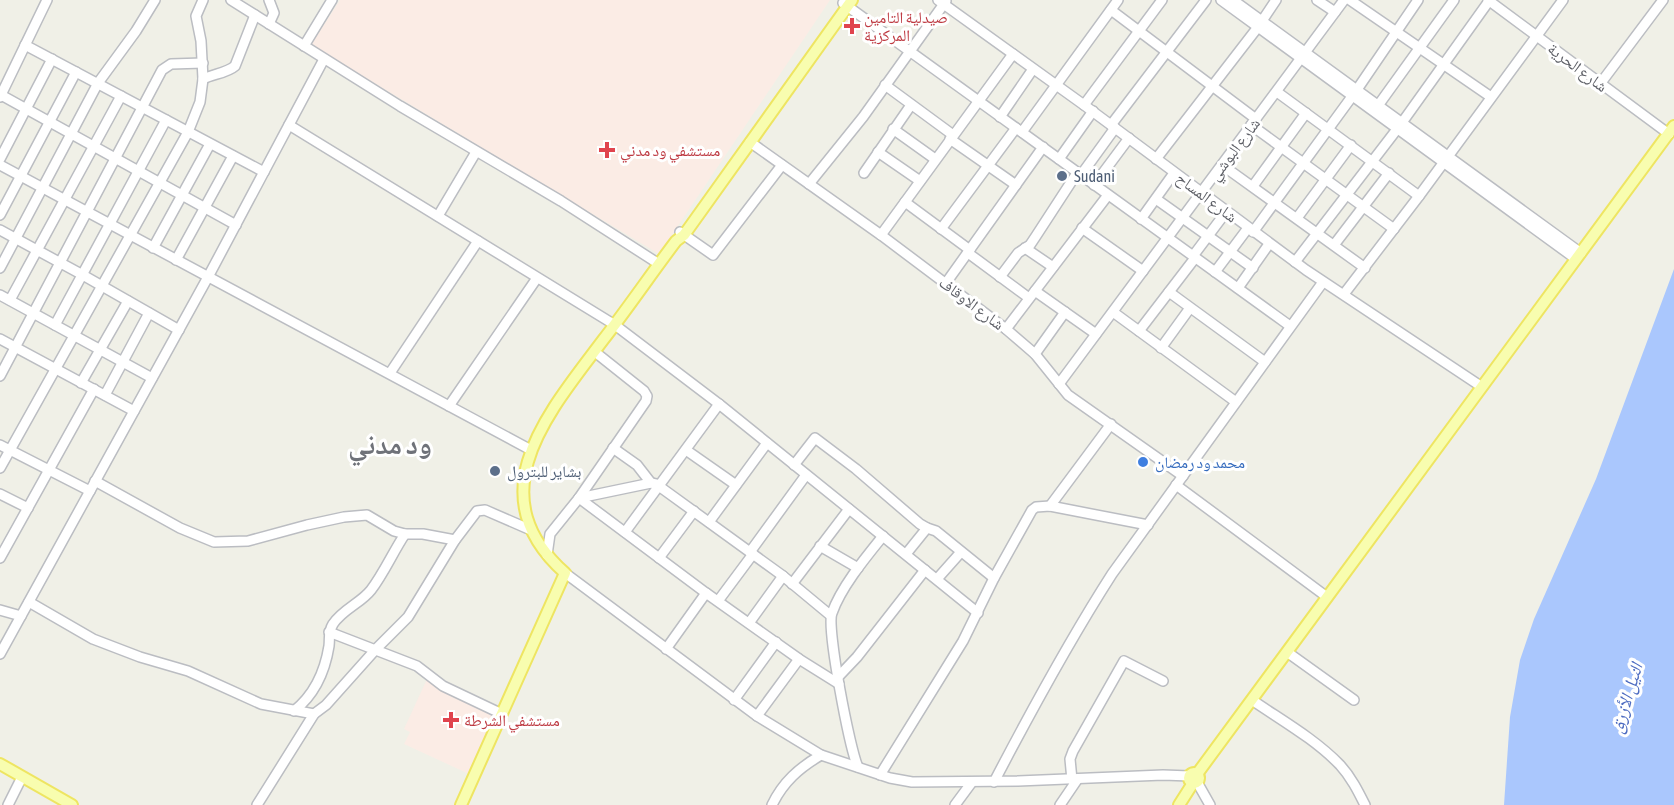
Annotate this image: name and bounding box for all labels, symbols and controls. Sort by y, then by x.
place label: صيدلية التامين المركزية [864,8,948,45]
marker: صيدلية التامين المركزية [845,19,859,33]
street label: شارع الحرية [1544,39,1611,97]
street label: شارع البوشي [1205,114,1267,186]
marker: مستشفي ود مدني [598,141,616,159]
place label: مستشفي ود مدني [620,141,720,163]
place label: Sudani [1074,167,1115,185]
street label: شارع المساح [1172,168,1241,227]
marker: Sudani [1055,169,1069,183]
street label: شارع الاوقاف [935,273,1008,335]
district label: ود مدني [348,428,432,467]
place label: محمد ود رمضان [1155,453,1245,473]
marker: محمد ود رمضان [1136,455,1150,469]
place label: بشاير للبترول [507,462,581,482]
marker: بشاير للبترول [488,464,502,478]
water label: النيل الأزرق [1605,659,1648,736]
marker: مستشفي الشرطة [442,711,460,729]
place label: مستشفي الشرطة [464,711,560,733]

